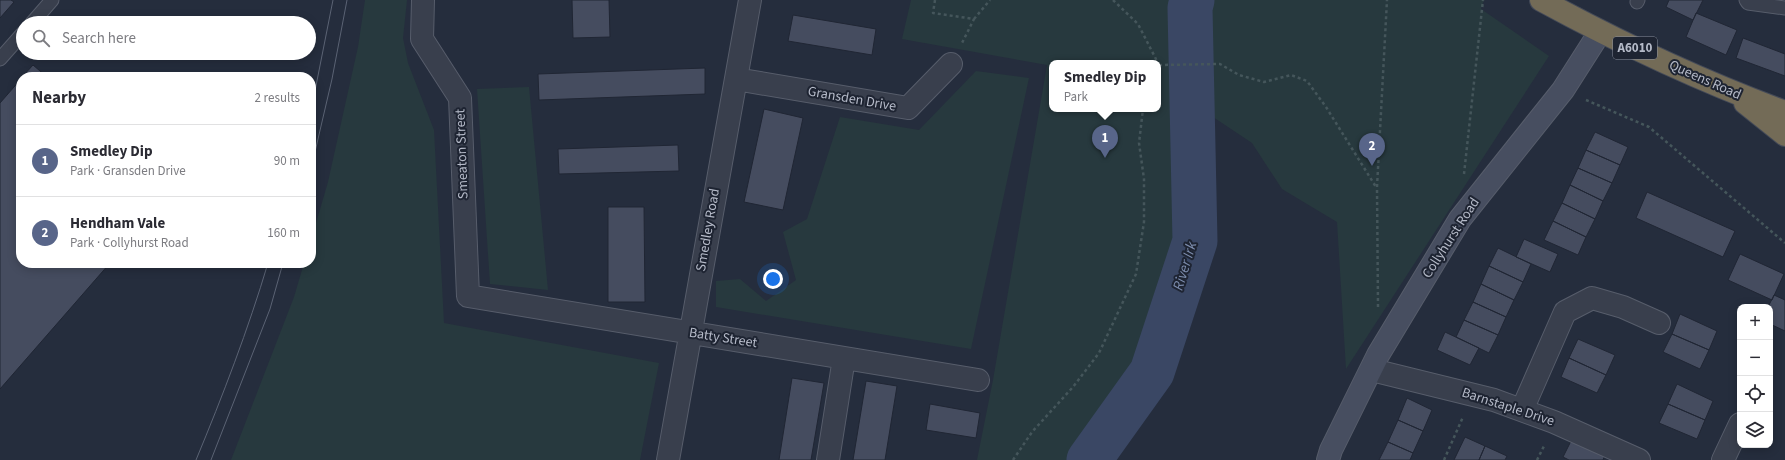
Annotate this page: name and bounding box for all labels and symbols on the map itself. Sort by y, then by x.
road number: A6010 [1613,37,1657,59]
street label: Queens Road [1666,55,1744,105]
street label: Gransden Drive [806,81,898,117]
street label: Smeaton Street [450,108,474,200]
pin: 1 [1092,125,1118,158]
pin: 2 [1359,133,1385,166]
street label: Smedley Road [691,187,725,273]
street label: Collyhurst Road [1417,194,1485,282]
water label: River Irk [1168,238,1203,293]
your location [763,269,783,289]
street label: Batty Street [688,323,759,353]
street label: Barnstaple Drive [1459,383,1557,431]

